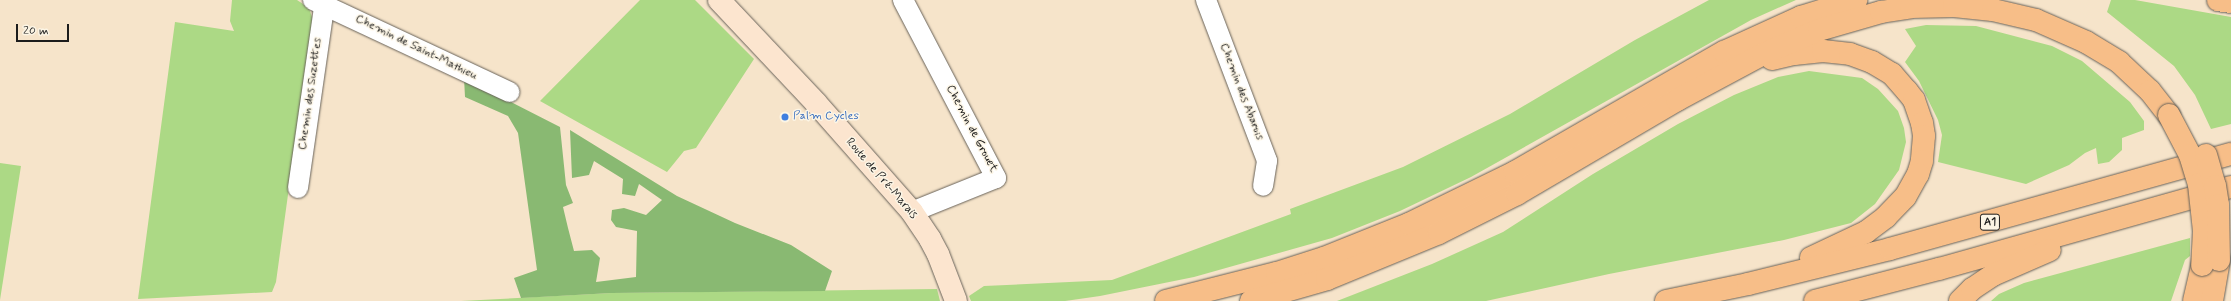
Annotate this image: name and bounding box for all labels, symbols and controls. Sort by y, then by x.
street label: Chemin de Saint-Mathieu [352,12,480,84]
scale bar [18,16,71,42]
text: 20 m [23,23,49,39]
street label: Chemin des Suzettes [296,37,326,151]
street label: Chemin des Abarois [1216,41,1266,143]
street label: Chemin de Grouet [942,83,1000,175]
place label: Palm Cycles [793,110,859,124]
marker: Palm Cycles [780,112,790,122]
street label: Route de Pré-Marais [842,136,920,222]
road number: A1 [1979,213,2001,231]

